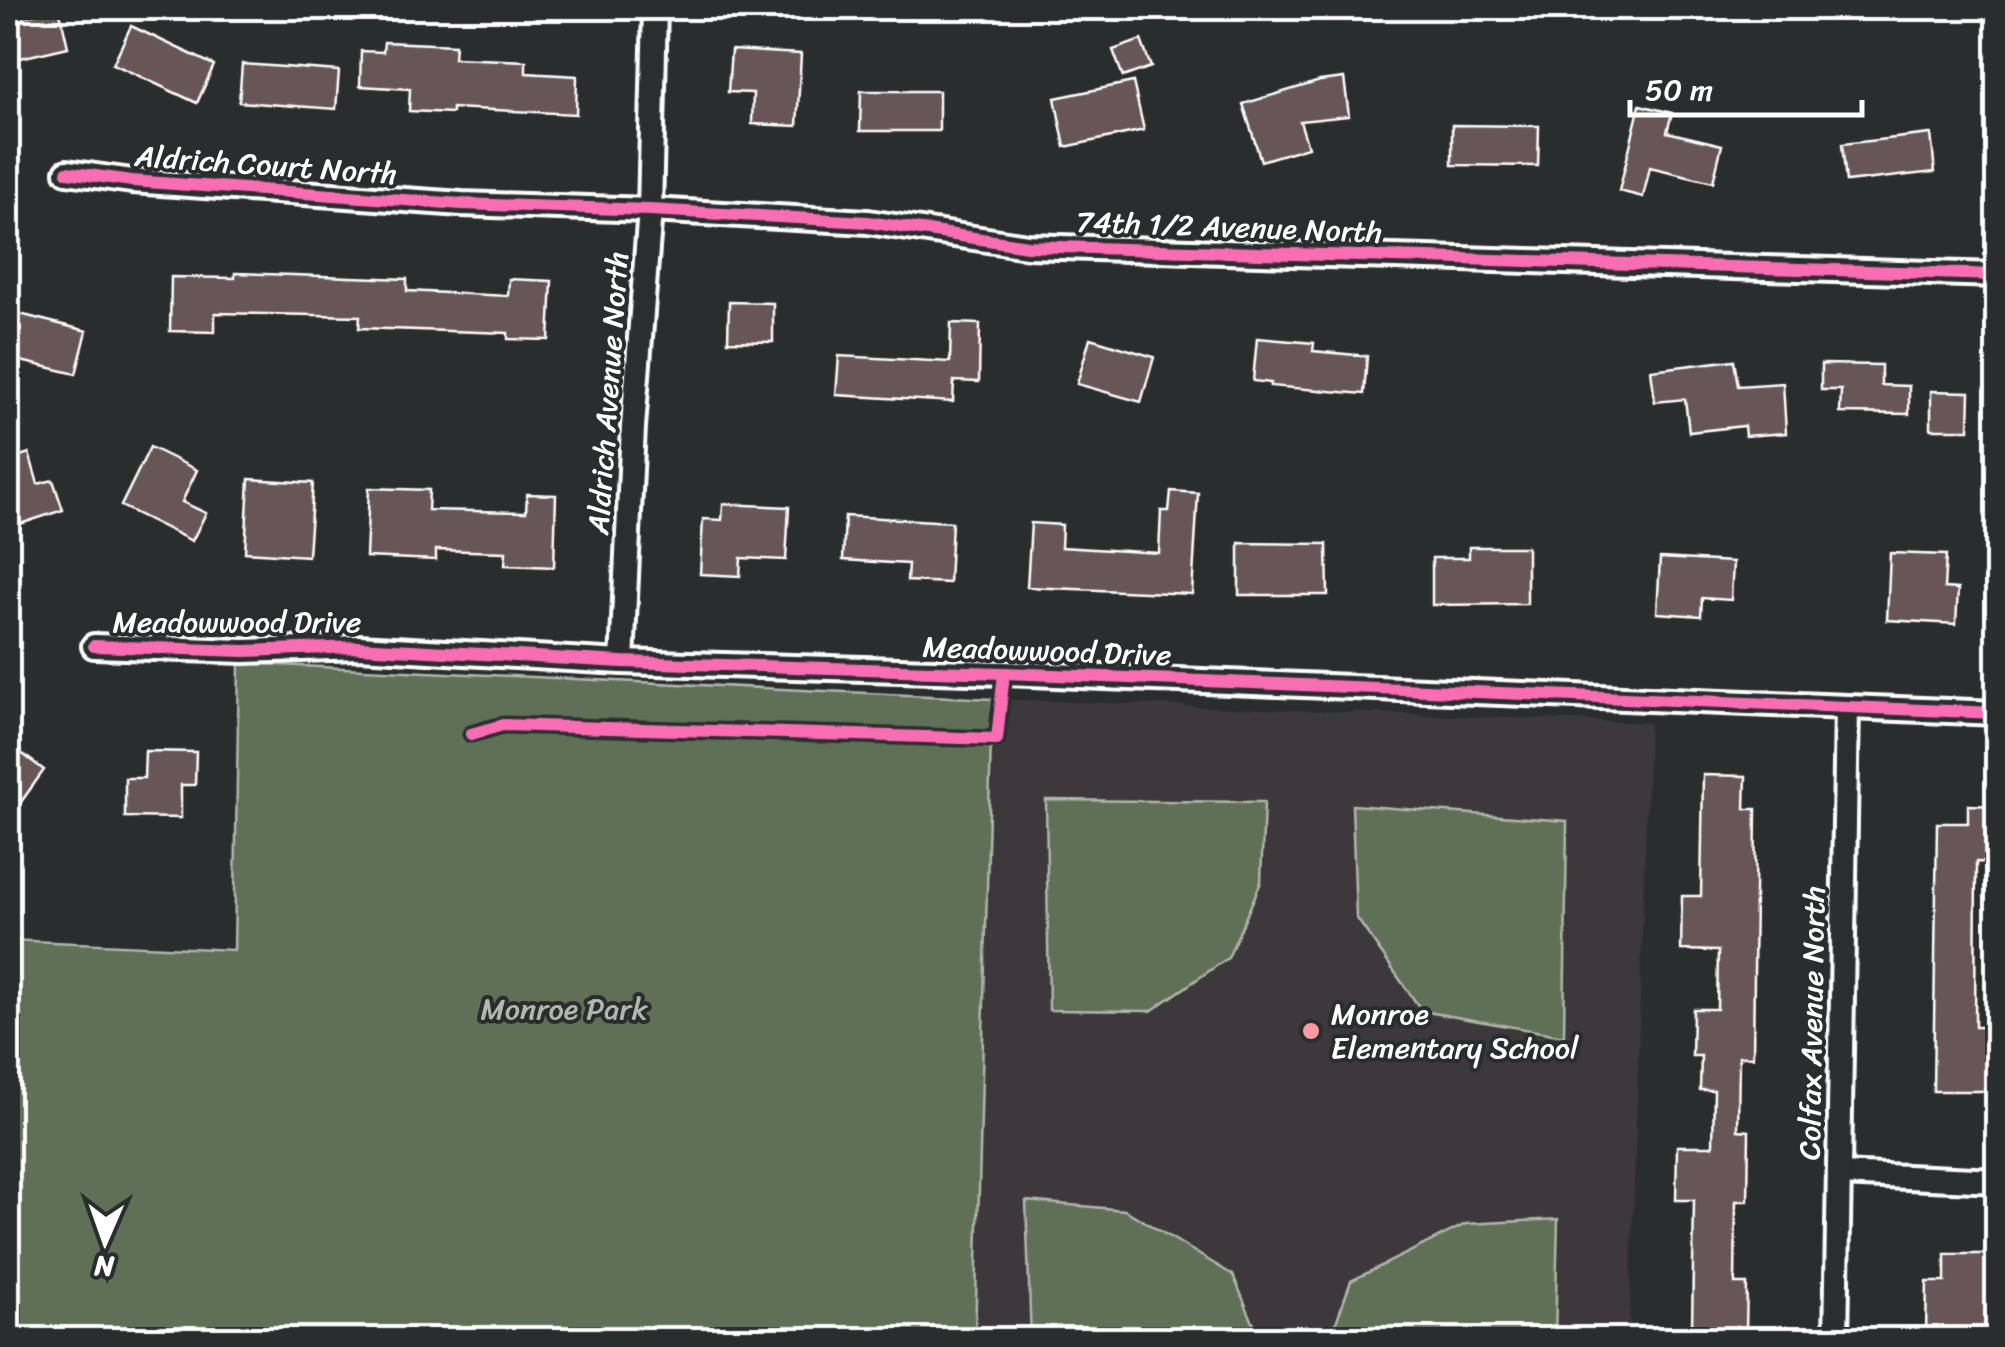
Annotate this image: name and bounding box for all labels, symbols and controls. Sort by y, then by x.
scale bar [1630,55,1862,117]
text: 50 m [1645,63,1713,117]
street label: Aldrich Court North [132,129,399,201]
street label: 74th 1/2 Avenue North [1075,195,1383,259]
street label: Aldrich Avenue North [571,250,645,537]
street label: Meadowwood Drive [112,595,362,649]
street label: Meadowwood Drive [922,620,1172,682]
street label: Colfax Avenue North [1783,886,1841,1160]
park label: Monroe Park [480,982,649,1036]
place label: Monroe Elementary School [1331,987,1579,1075]
marker: Monroe Elementary School [1300,1020,1322,1042]
north arrow [55,1192,155,1292]
text: N [93,1242,116,1291]

